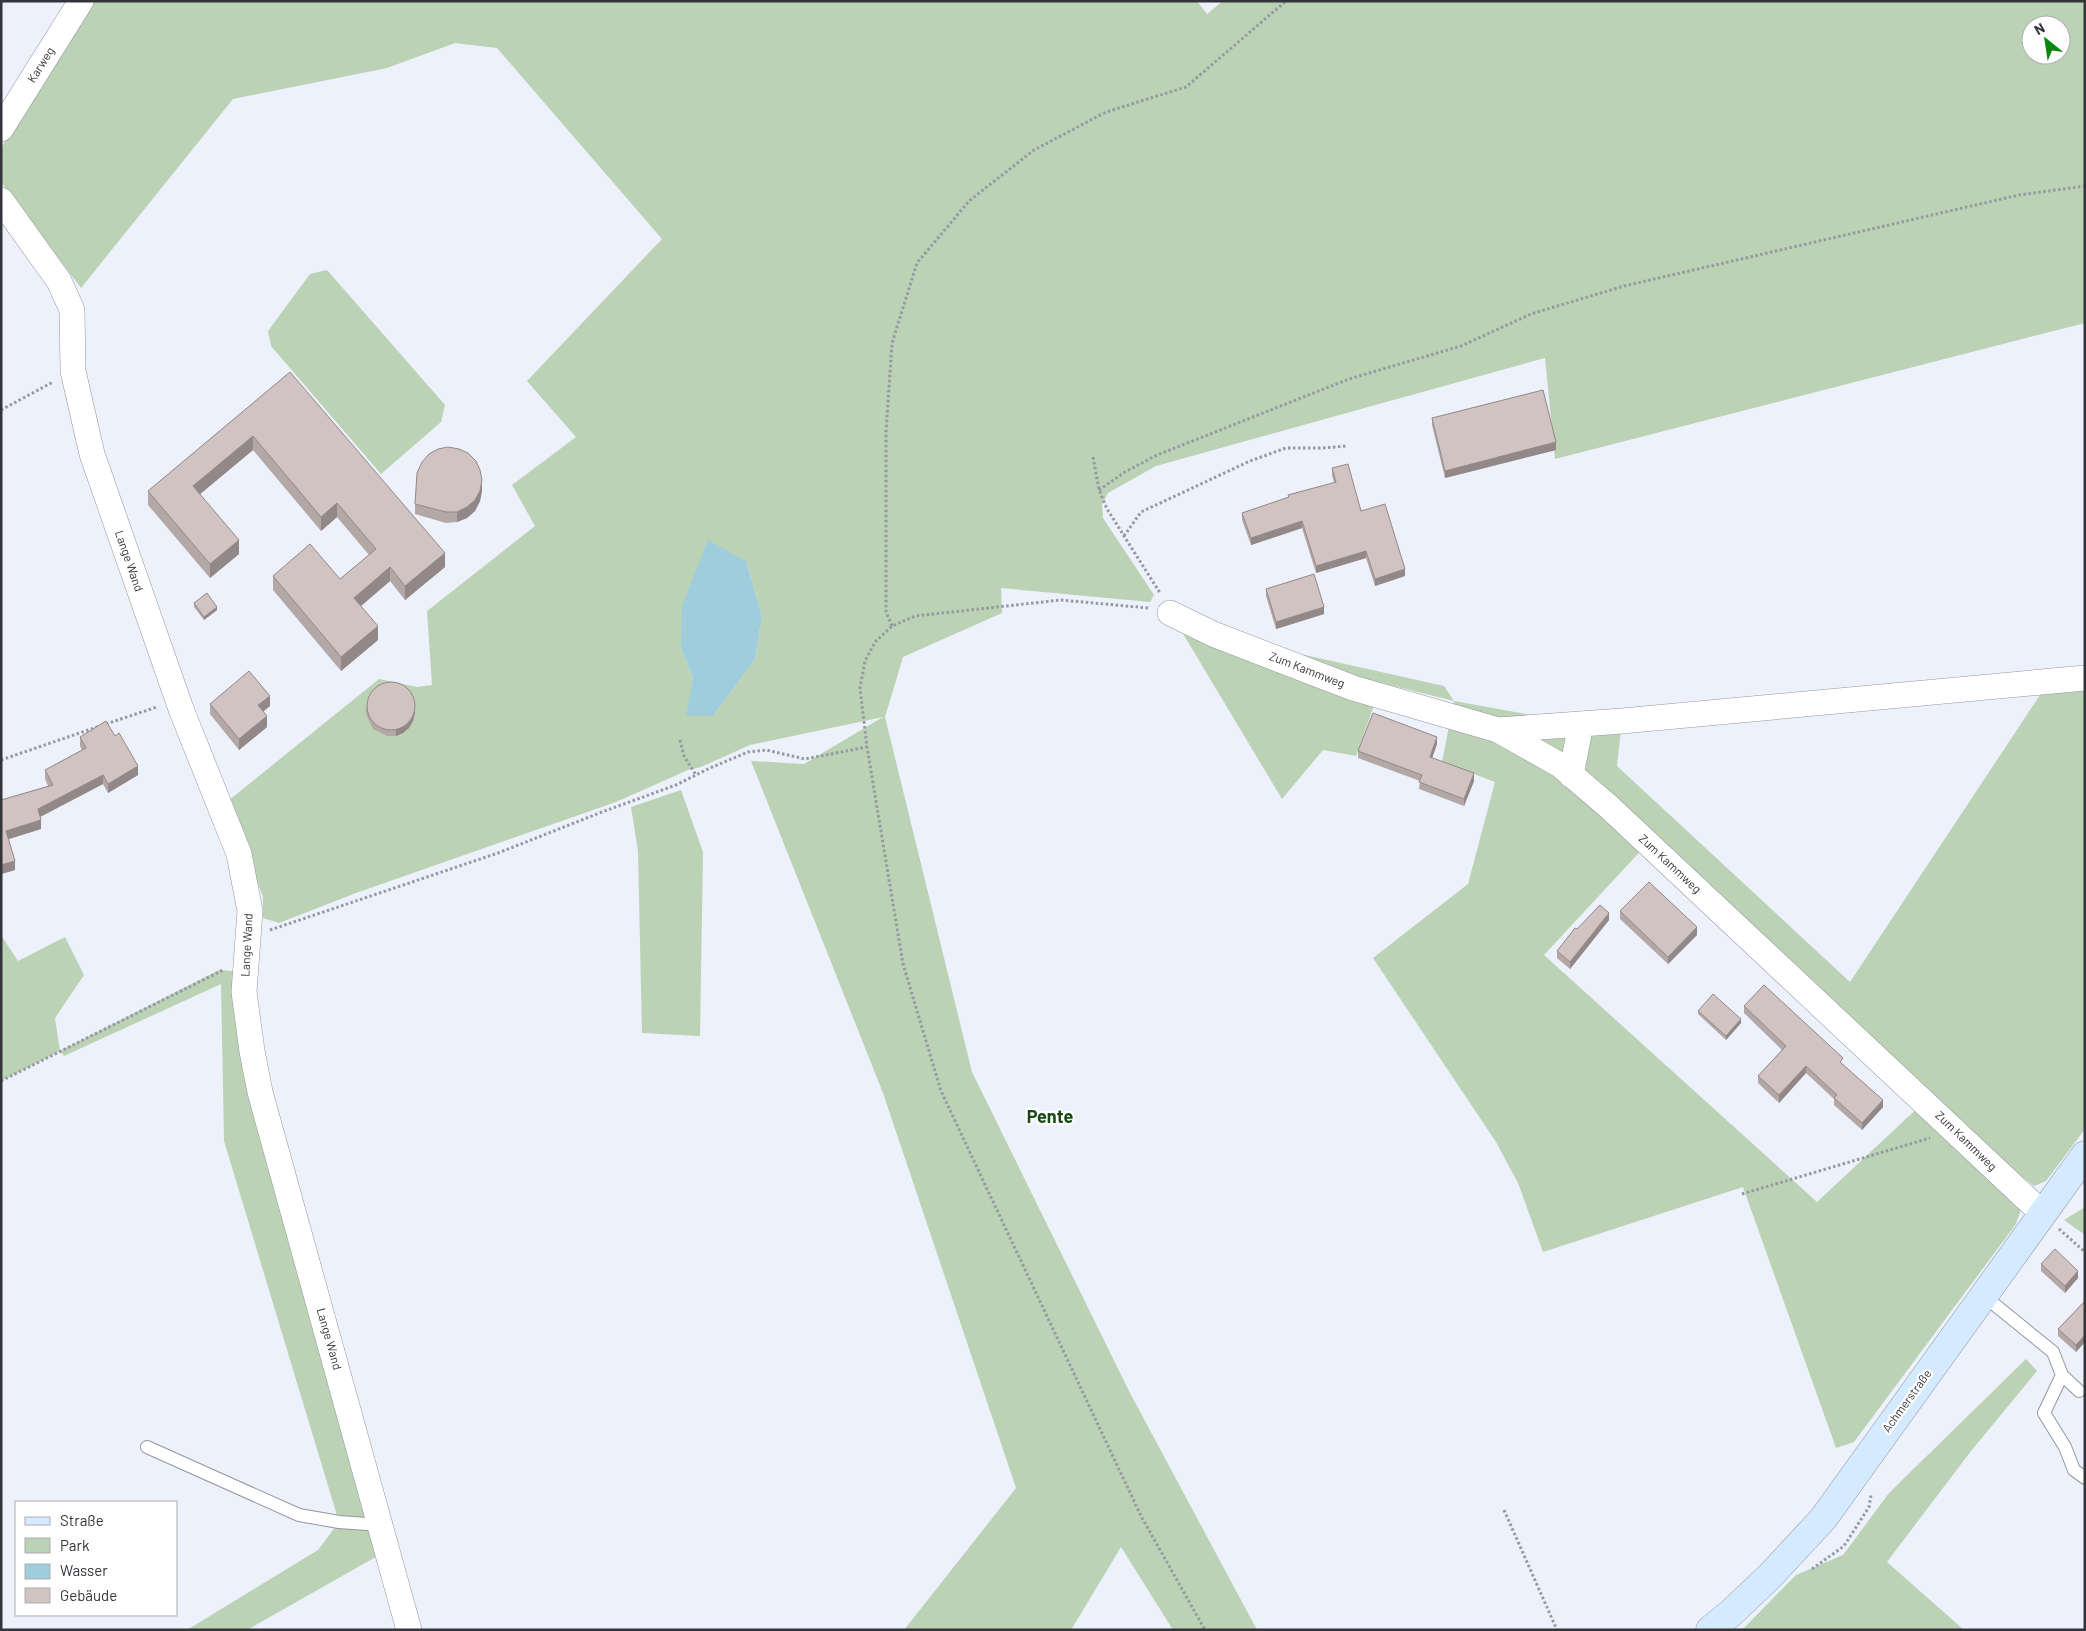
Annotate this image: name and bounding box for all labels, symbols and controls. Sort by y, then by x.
north arrow [2021,15,2071,65]
text: N [2031,19,2048,38]
street label: Karweg [24,44,57,85]
street label: Lange Wand [113,528,147,593]
street label: Zum Kammweg [1268,648,1347,690]
street label: Zum Kammweg [1637,831,1705,896]
street label: Lange Wand [237,913,255,977]
district label: Pente [1027,1105,1073,1127]
street label: Zum Kammweg [1933,1108,2000,1173]
street label: Lange Wand [314,1306,345,1371]
street label: Achmerstraße [1879,1366,1934,1434]
legend [15,1501,178,1616]
text: Straße [60,1511,104,1529]
text: Park [60,1536,90,1554]
text: Wasser [60,1561,108,1579]
text: Gebäude [60,1586,117,1604]

